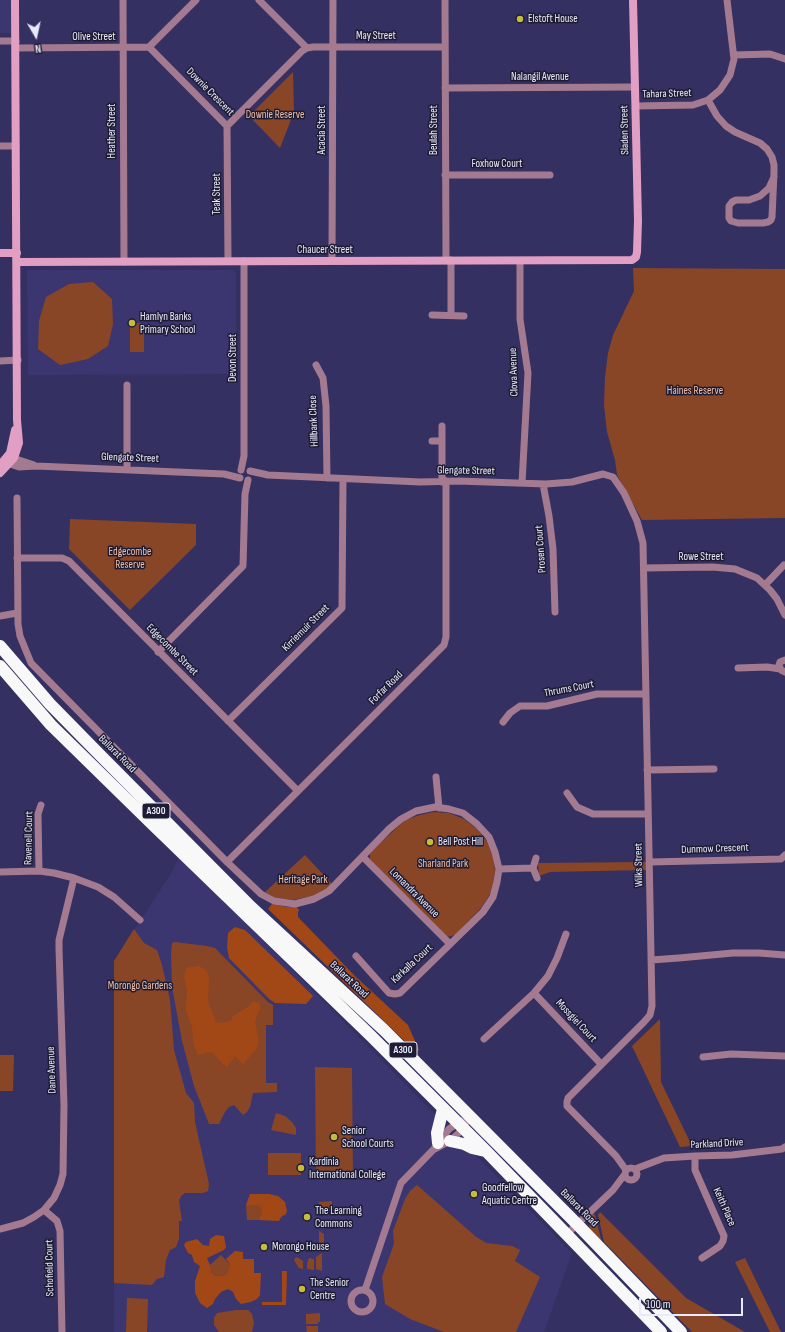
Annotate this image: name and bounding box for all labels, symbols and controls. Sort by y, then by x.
place label: Elstoft House [528,12,578,26]
marker: Elstoft House [515,14,525,24]
north arrow [16,16,56,56]
street label: May Street [356,29,396,43]
street label: Olive Street [72,30,116,44]
text: N [34,41,42,55]
street label: Downie Crescent [183,65,237,119]
street label: Nalangil Avenue [511,70,569,84]
street label: Tahara Street [642,87,692,101]
street label: Heather Street [105,104,119,158]
street label: Beulah Street [427,105,441,155]
street label: Sladen Street [618,105,632,155]
street label: Acacia Street [315,106,329,154]
park label: Downie Reserve [246,108,304,122]
street label: Foxhow Court [472,157,522,171]
street label: Teak Street [210,173,224,215]
street label: Chaucer Street [297,243,353,257]
place label: Hamlyn Banks Primary School [140,310,195,336]
marker: Hamlyn Banks Primary School [127,318,137,328]
street label: Devon Street [226,334,240,382]
street label: Clova Avenue [507,347,521,397]
park label: Haines Reserve [667,384,723,398]
street label: Hillbank Close [307,395,321,447]
street label: Glengate Street [101,450,159,466]
street label: Glengate Street [437,464,495,478]
street label: Prosen Court [533,525,549,573]
park label: Edgecombe Reserve [109,545,151,571]
street label: Rowe Street [679,550,723,564]
street label: Kirriemuir Street [280,602,332,654]
street label: Edgecombe Street [143,621,201,679]
street label: Forfar Road [366,668,406,708]
street label: Thrums Court [543,678,595,700]
street label: Ballarat Road [95,732,139,776]
road number: A300 [142,803,170,819]
street label: Ravenell Court [22,811,36,865]
place label: Bell Post Hill [438,835,483,849]
marker: Bell Post Hill [425,837,435,847]
street label: Dunmow Crescent [681,841,749,857]
street label: Wilks Street [632,843,646,887]
park label: Sharland Park [418,857,468,871]
street label: Lomandra Avenue [386,865,442,921]
park label: Heritage Park [278,873,328,887]
street label: Karkalla Court [389,941,435,987]
street label: Ballarat Road [327,959,371,1001]
park label: Morongo Gardens [108,979,172,993]
street label: Mossgiel Court [553,997,599,1045]
road number: A300 [389,1042,417,1058]
street label: Dane Avenue [45,1046,59,1094]
place label: Senior School Courts [342,1124,394,1150]
marker: Senior School Courts [329,1132,339,1142]
street label: Parkland Drive [690,1136,744,1152]
place label: Kardinia International College [309,1155,386,1181]
marker: Kardinia International College [296,1163,306,1173]
place label: Goodfellow Aquatic Centre [482,1181,537,1207]
street label: Ballarat Road [557,1186,601,1230]
street label: Keith Place [710,1186,738,1228]
marker: Goodfellow Aquatic Centre [469,1189,479,1199]
place label: The Learning Commons [315,1204,362,1230]
marker: The Learning Commons [302,1212,312,1222]
street label: Schofield Court [43,1239,57,1297]
place label: Morongo House [272,1240,329,1254]
marker: Morongo House [259,1242,269,1252]
place label: The Senior Centre [310,1276,349,1302]
marker: The Senior Centre [297,1284,307,1294]
scale bar [641,1290,745,1316]
text: 100 m [646,1297,671,1312]

